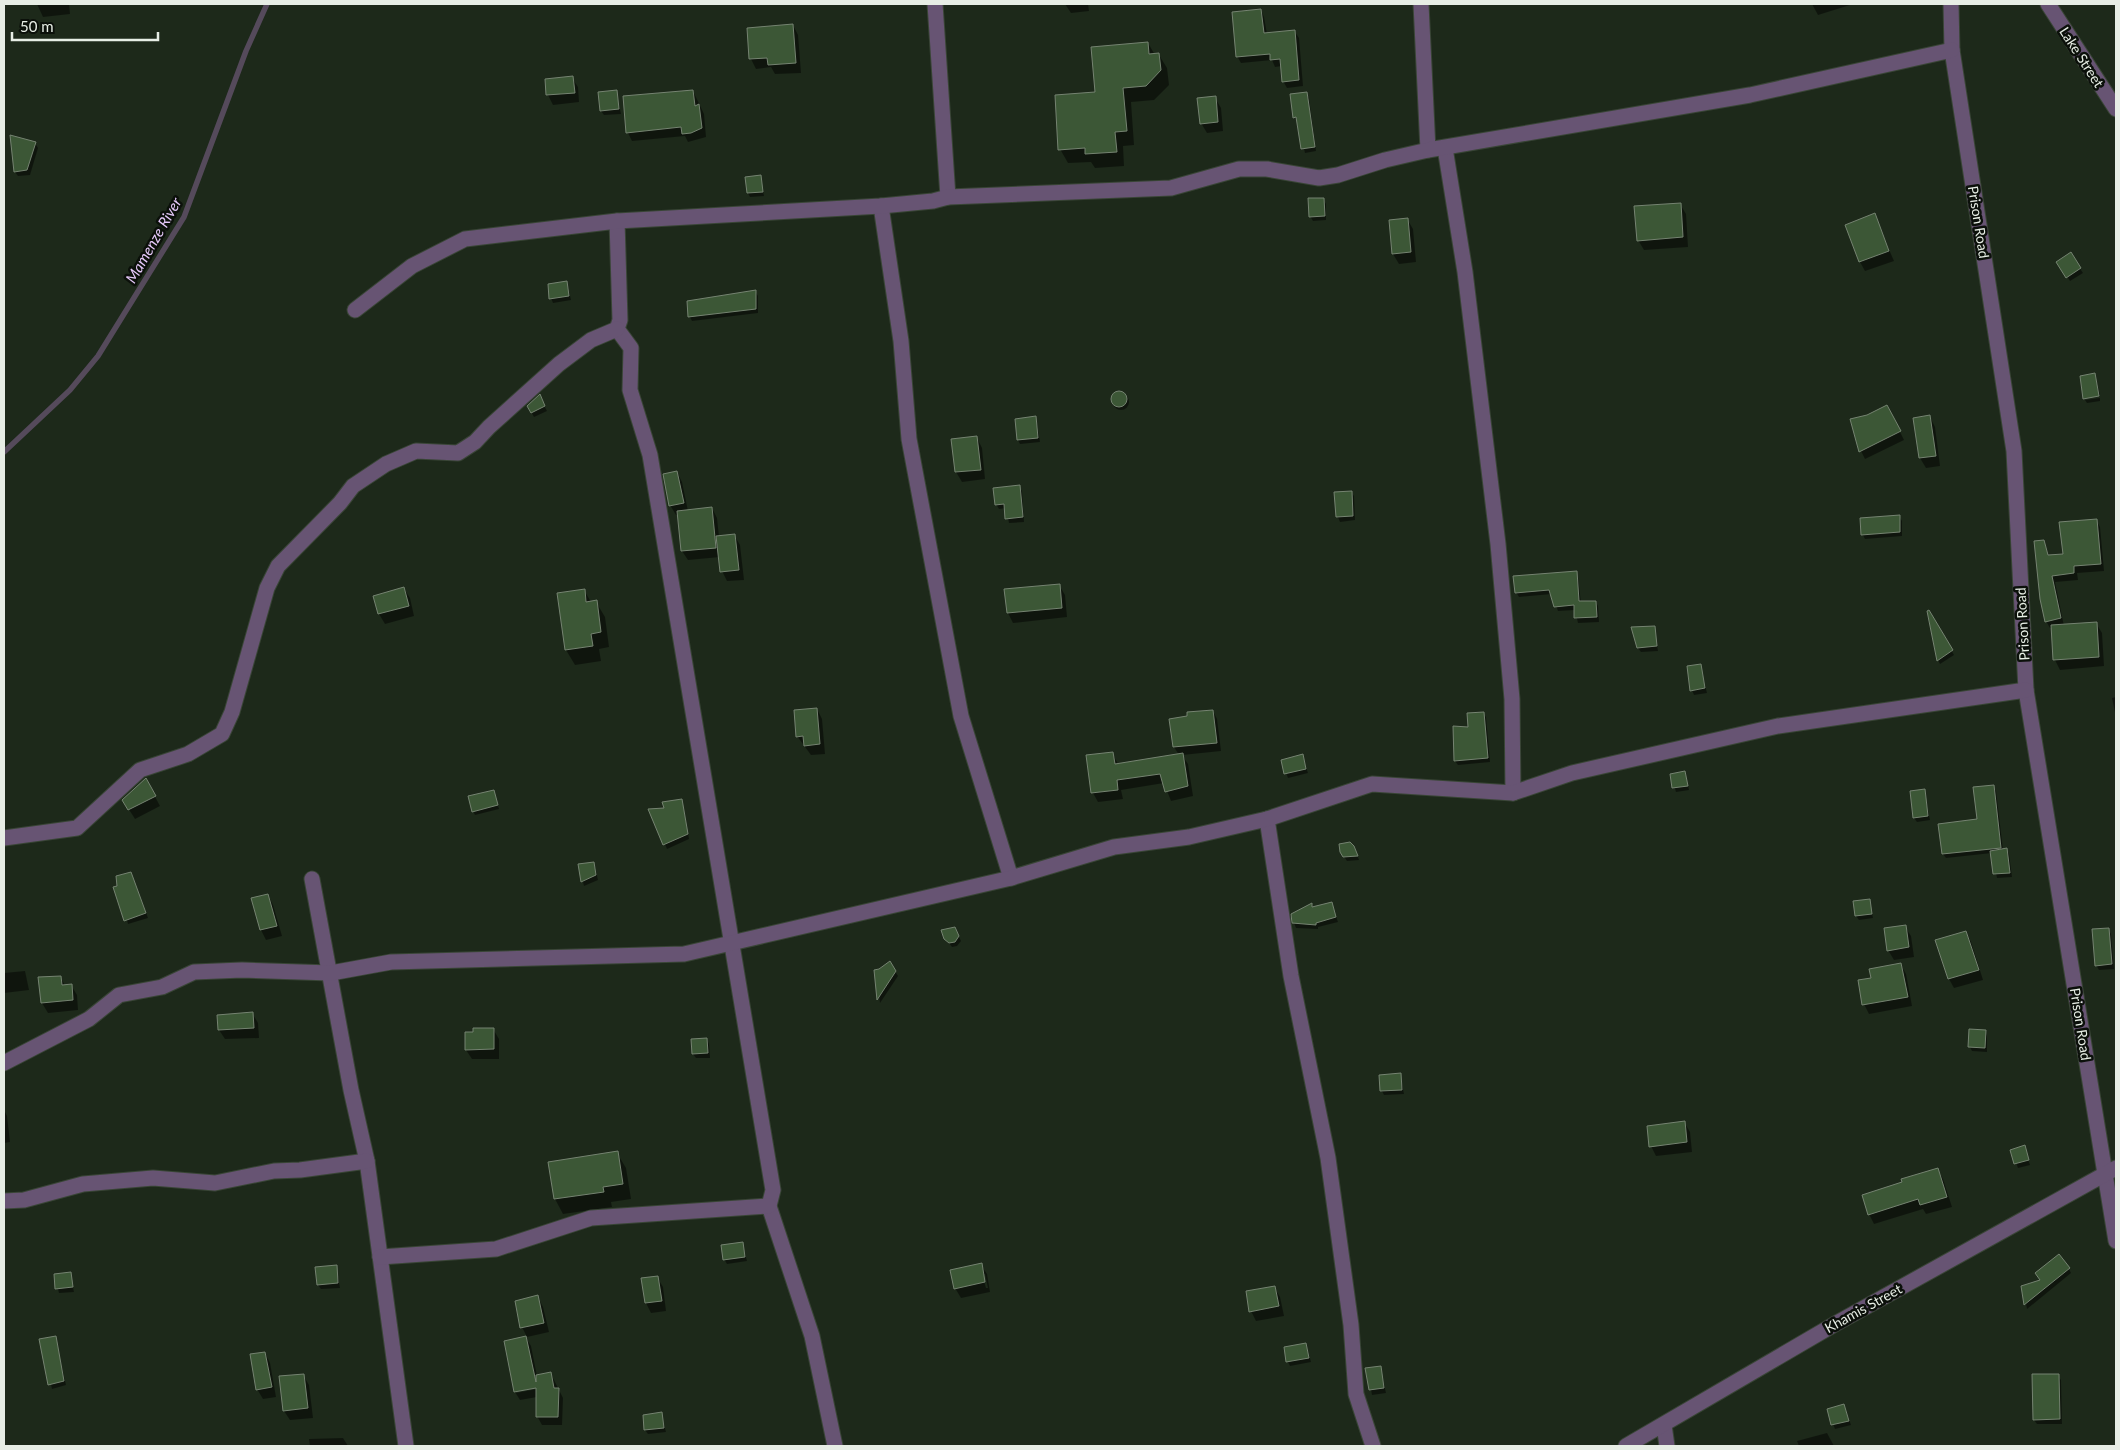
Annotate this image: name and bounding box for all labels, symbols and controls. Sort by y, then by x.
scale bar [12,10,159,42]
text: 50 m [20,17,54,35]
street label: Lake Street [2056,24,2108,90]
street label: Prison Road [1965,185,1993,259]
water label: Mamenze River [121,193,185,286]
street label: Prison Road [2012,587,2032,661]
street label: Prison Road [2067,987,2095,1061]
street label: Khamis Street [1822,1280,1904,1336]

